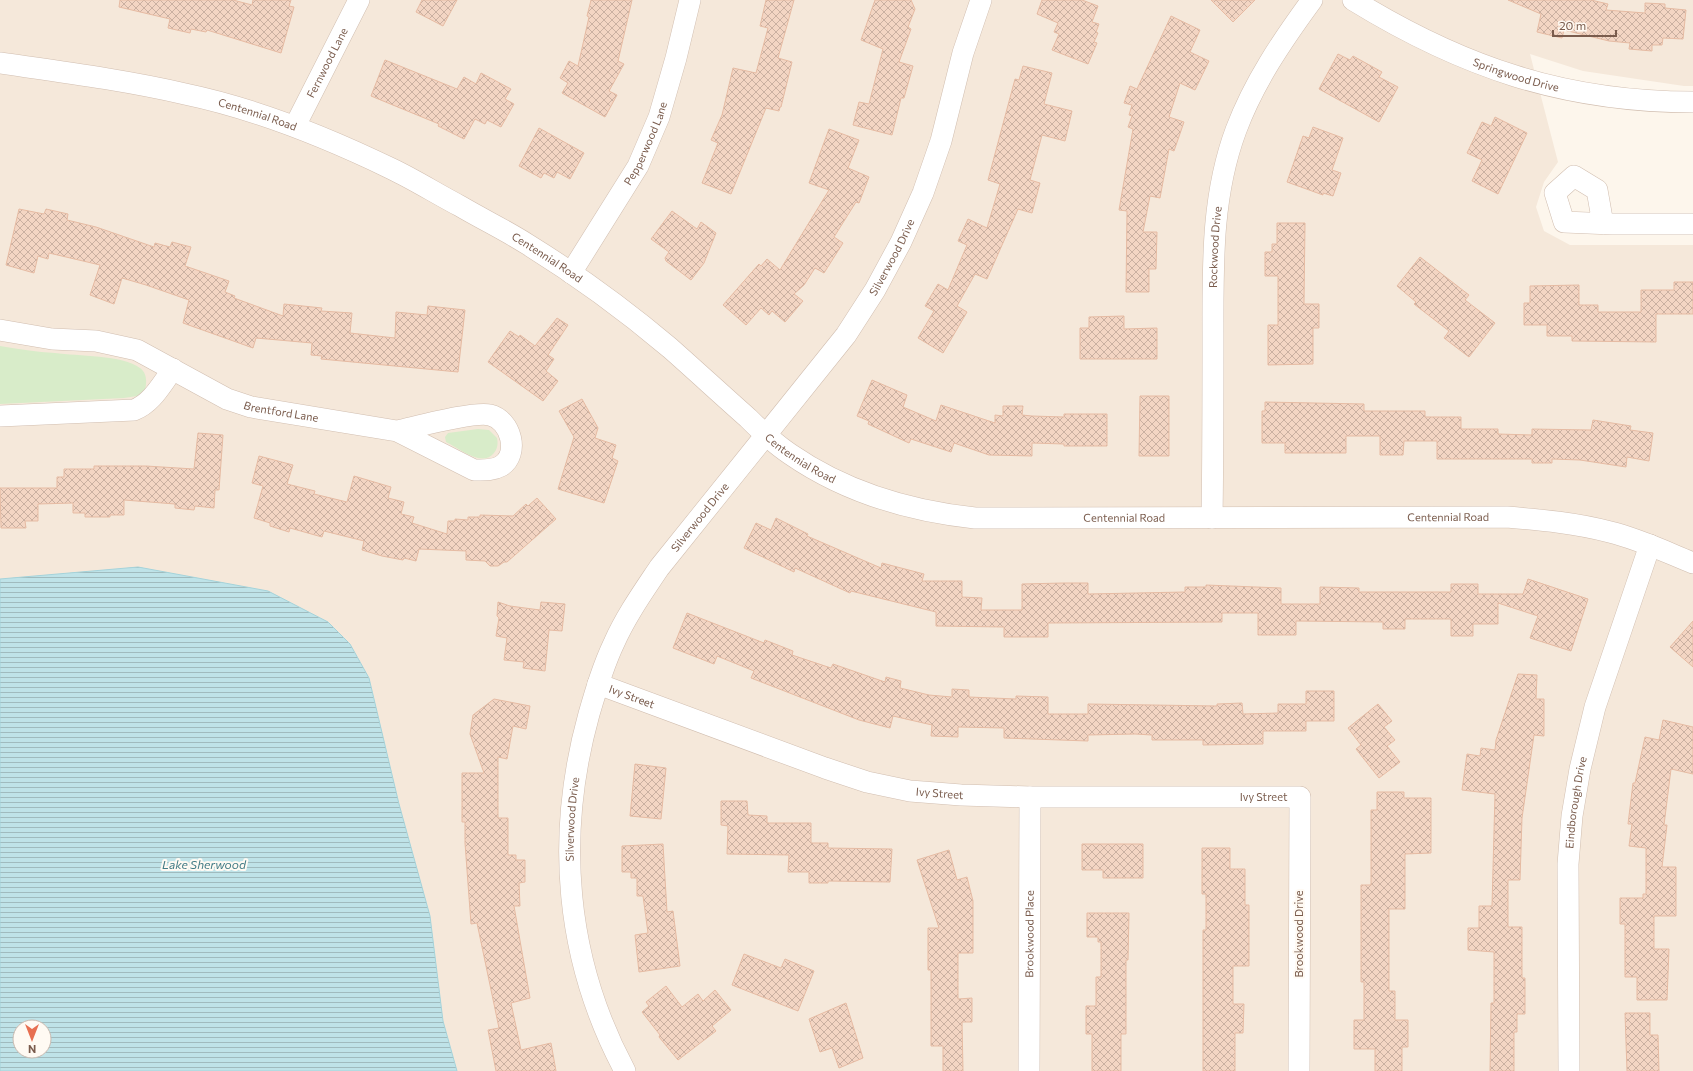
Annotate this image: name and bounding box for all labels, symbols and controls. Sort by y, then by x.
scale bar [1553,12,1616,38]
text: 20 m [1559,18,1586,32]
street label: Fernwood Lane [303,25,350,100]
street label: Springwood Drive [1471,55,1560,94]
street label: Centennial Road [217,95,299,133]
street label: Pepperwood Lane [621,100,669,187]
street label: Rockwood Drive [1206,205,1224,288]
street label: Silverwood Drive [866,217,917,298]
street label: Centennial Road [510,229,585,285]
street label: Brentford Lane [242,398,320,424]
street label: Centennial Road [763,430,838,485]
street label: Silverwood Drive [668,480,731,554]
street label: Centennial Road [1407,510,1489,523]
street label: Centennial Road [1083,511,1165,524]
street label: Ivy Street [607,682,657,711]
street label: Eindborough Drive [1562,755,1589,849]
street label: Silverwood Drive [563,776,581,862]
street label: Ivy Street [915,784,964,801]
street label: Ivy Street [1240,790,1288,803]
water label: Lake Sherwood [162,857,247,871]
street label: Brookwood Place [1022,890,1036,978]
street label: Brookwood Drive [1292,890,1305,978]
north arrow [12,1019,52,1059]
text: N [28,1043,36,1056]

